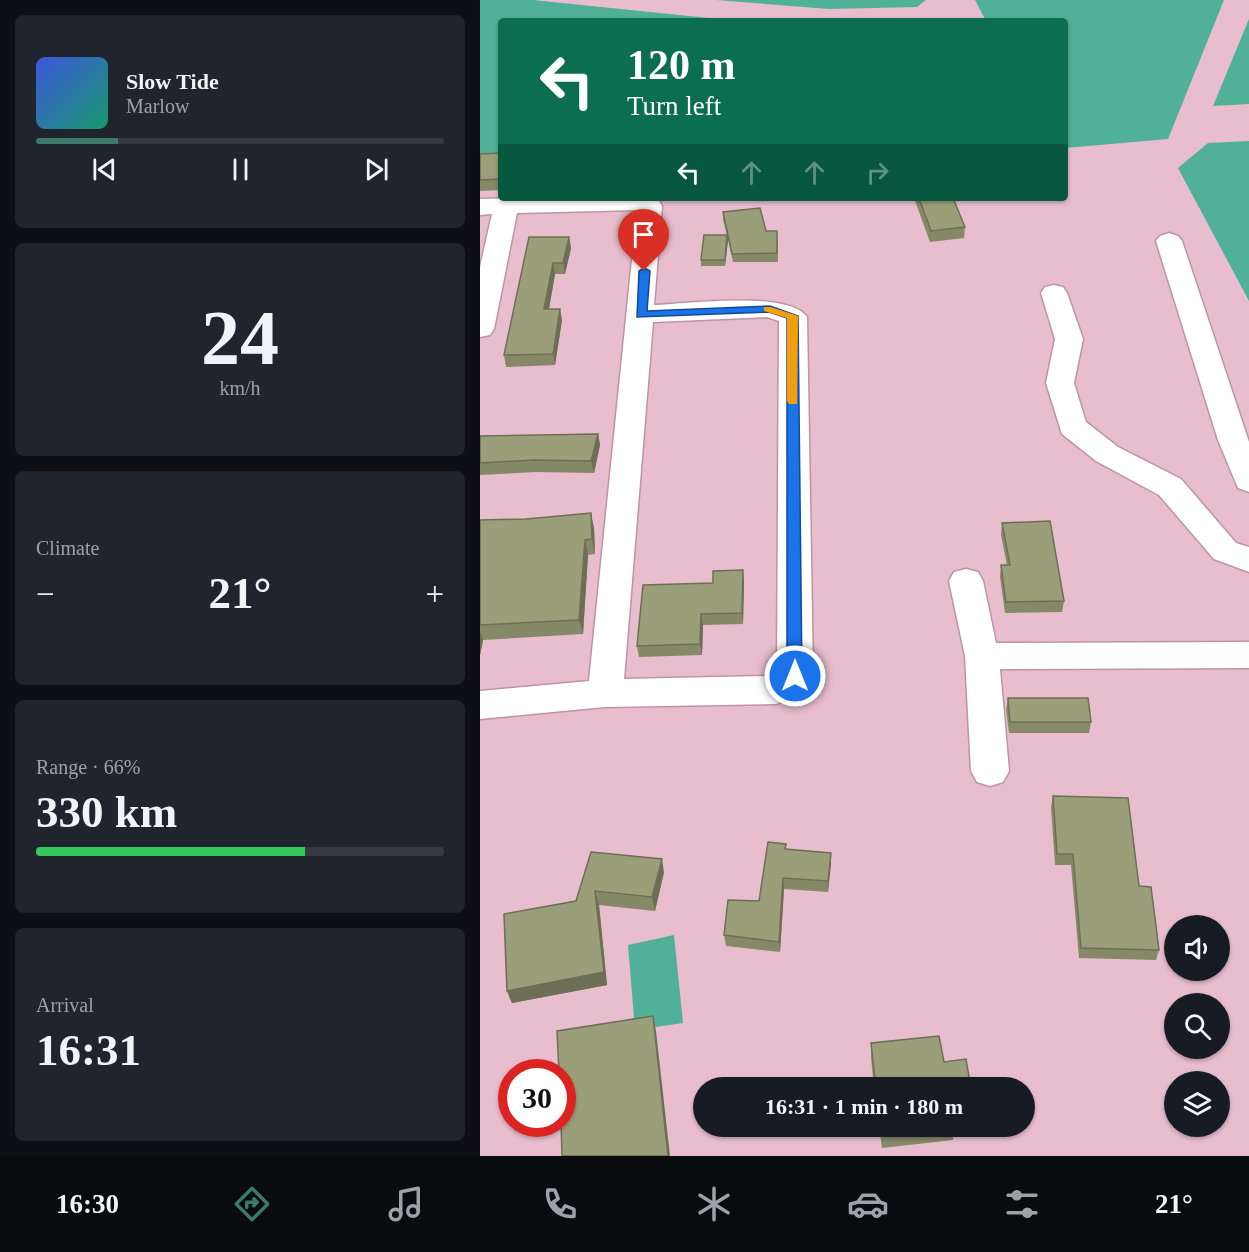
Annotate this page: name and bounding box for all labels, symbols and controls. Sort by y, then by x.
icon: left [528,42,606,120]
text: 120 m [627,42,736,88]
text: Slow Tide [126,69,219,94]
text: Turn left [627,91,721,121]
text: Marlow [126,95,189,117]
icon: previous [88,153,121,186]
icon: pause [224,153,257,186]
icon: next [360,153,393,186]
icon: left [672,156,705,189]
icon: ahead [735,156,768,189]
icon: ahead [798,156,831,189]
icon: right [861,156,894,189]
pin [618,209,669,271]
icon: arrive [627,218,660,251]
text: 24 [201,294,279,381]
text: km/h [219,377,261,399]
text: Climate [36,537,99,559]
text: 21° [209,568,272,618]
text: − [36,576,55,612]
text: + [425,576,444,612]
position arrow [763,644,827,708]
text: Range · 66% [36,756,140,778]
text: 330 km [36,787,177,837]
map controls [1164,915,1230,1137]
button: sound [1164,915,1230,981]
button: search [1164,993,1230,1059]
text: Arrival [36,994,94,1016]
text: 16:31 [36,1025,141,1075]
speed limit sign: 30 [498,1059,576,1137]
button: layers [1164,1071,1230,1137]
text: 16:31 · 1 min · 180 m [765,1094,963,1119]
icon: directions [231,1183,273,1225]
icon: music [385,1183,427,1225]
icon: phone [539,1183,581,1225]
icon: climate [693,1183,735,1225]
icon: car [847,1183,889,1225]
icon: filters [1001,1183,1043,1225]
text: 16:30 [56,1189,119,1219]
text: 21° [1155,1189,1193,1219]

